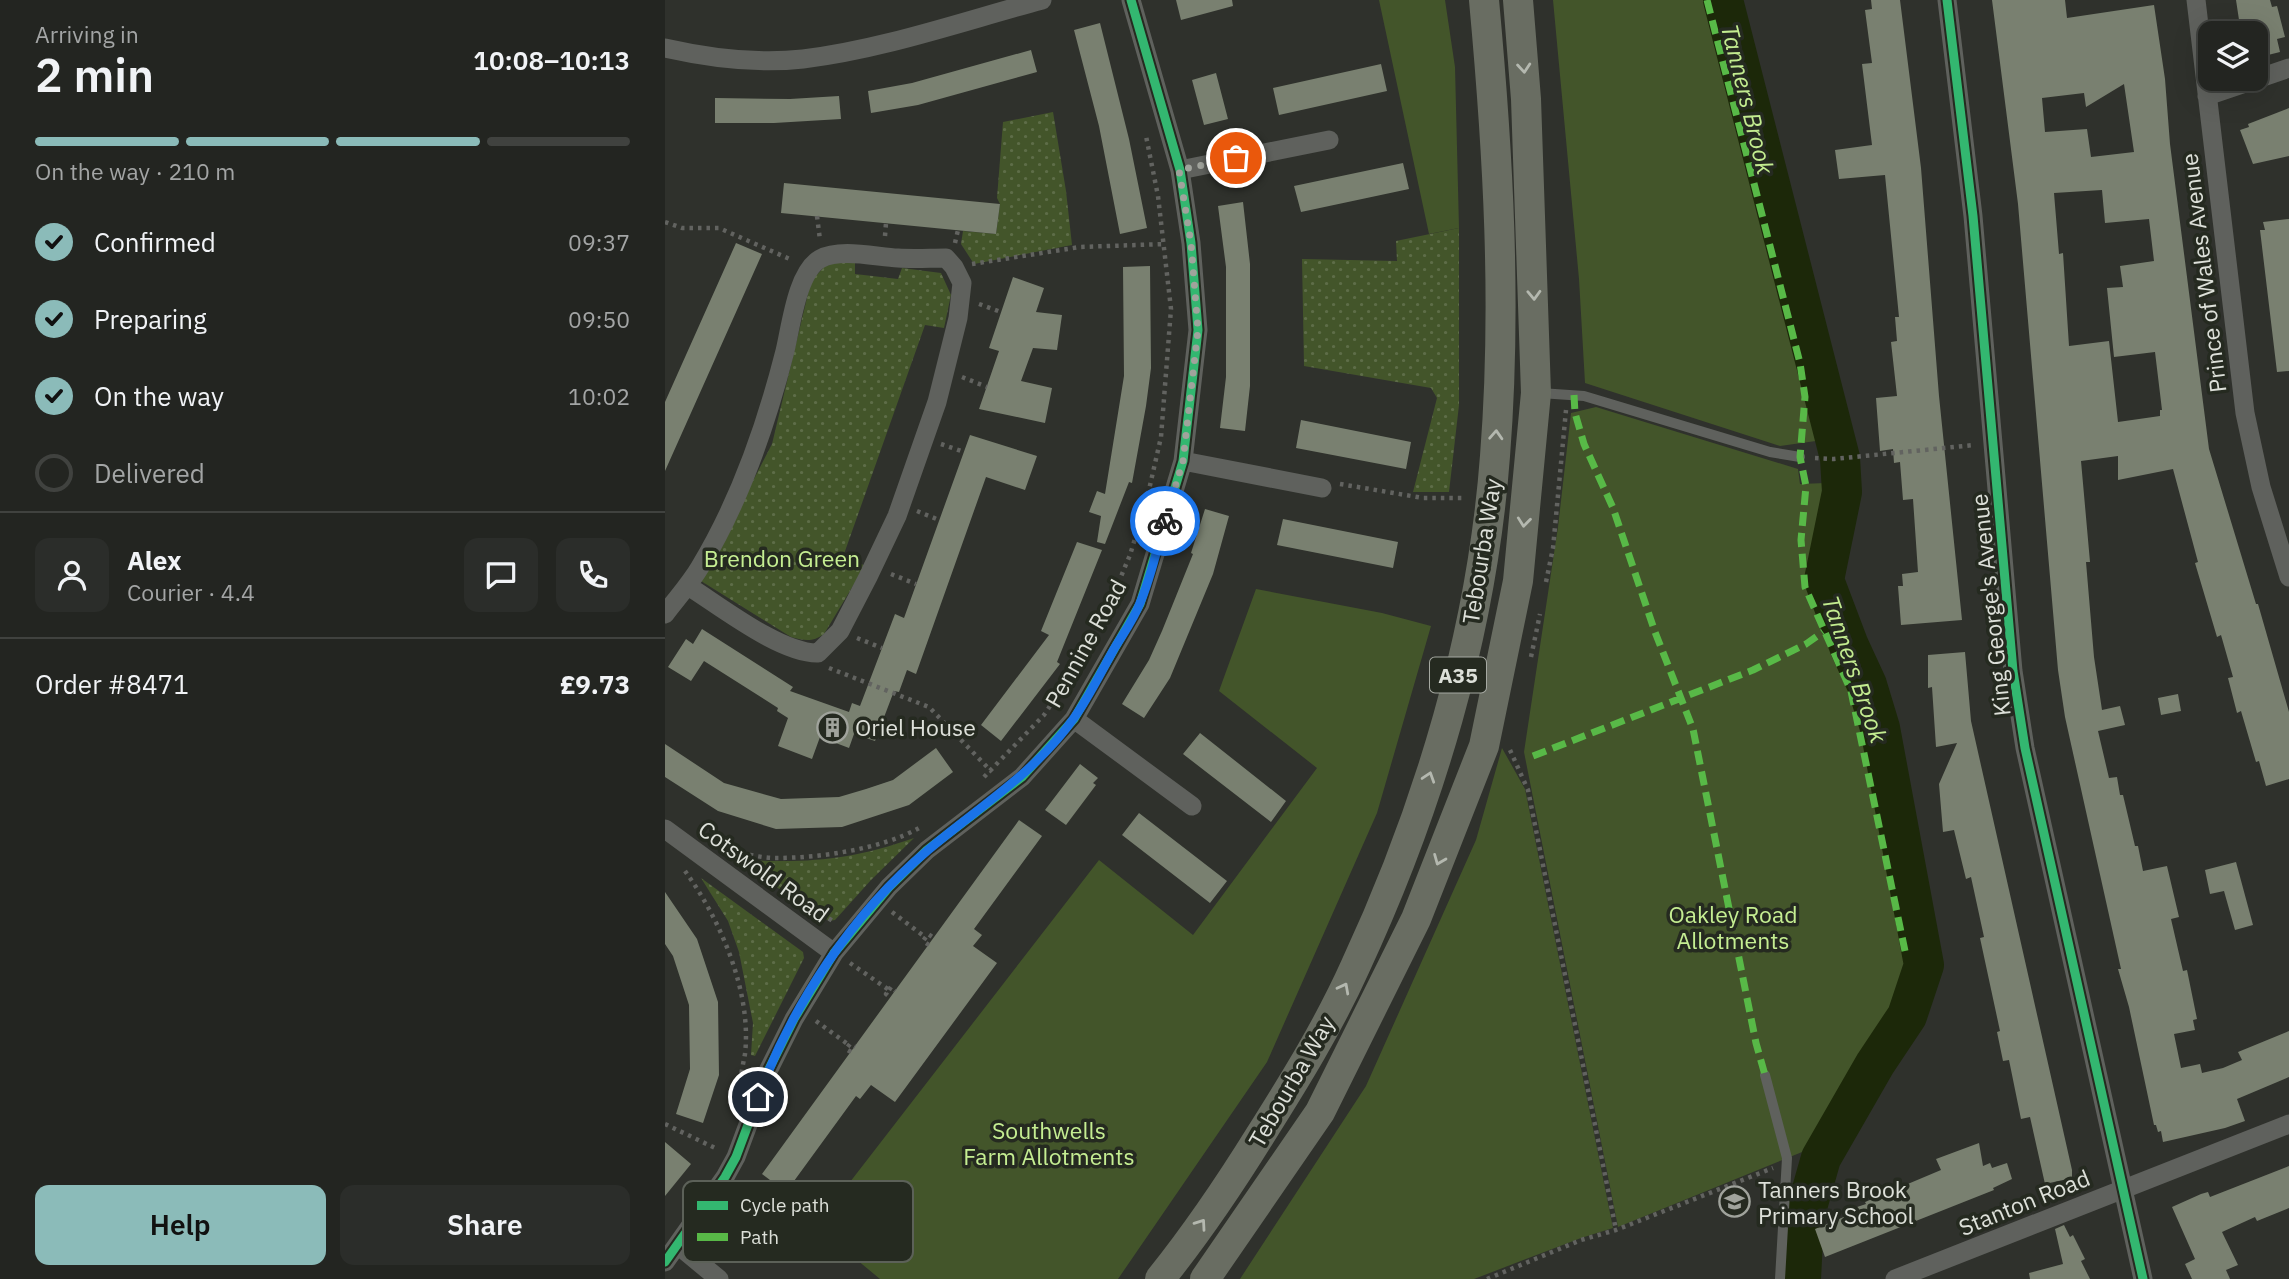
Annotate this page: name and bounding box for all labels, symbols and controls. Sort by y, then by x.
text: Arriving in [35,19,139,49]
water label: Tanners Brook [1714,21,1782,178]
map controls [2198,21,2268,91]
button: layers [2198,21,2268,91]
text: 10:08–10:13 [473,43,630,77]
text: 2 min [35,45,154,105]
one-way arrow [1516,63,1531,74]
pin [1206,128,1266,188]
icon: bag [1217,139,1255,177]
street label: Prince of Wales Avenue [2173,152,2233,394]
text: On the way · 210 m [35,156,235,186]
icon: check [35,223,73,261]
text: Confirmed [94,225,216,259]
text: 09:37 [568,227,630,257]
one-way arrow [1526,290,1541,301]
icon: check [35,300,73,338]
text: Preparing [94,302,207,336]
text: 09:50 [568,304,630,334]
icon: check [35,377,73,415]
text: On the way [94,379,224,413]
text: 10:02 [568,381,630,411]
one-way arrow [1489,429,1504,440]
text: Delivered [94,456,205,490]
street label: Tebourba Way [1455,476,1507,626]
courier [1130,486,1200,556]
street label: King George's Avenue [1963,492,2017,718]
icon: bike [1146,502,1184,540]
one-way arrow [1517,517,1532,528]
button: person [35,538,109,612]
button: chat [464,538,538,612]
button: phone [556,538,630,612]
text: Alex [127,543,181,577]
park label: Brendon Green [704,543,860,573]
street label: Pennine Road [1037,574,1133,712]
text: Courier · 4.4 [127,577,255,607]
water label: Tanners Brook [1815,591,1895,747]
road number: A35 [1430,658,1486,692]
text: Order #8471 [35,667,189,701]
text: £9.73 [560,667,630,701]
building icon: Oriel House [815,710,849,744]
place label: Oriel House [855,712,976,742]
one-way arrow [1421,772,1435,784]
street label: Cotswold Road [693,813,835,929]
one-way arrow [1434,853,1448,865]
park label: Oakley Road Allotments [1668,899,1798,955]
one-way arrow [1336,983,1349,995]
street label: Tebourba Way [1241,1009,1341,1152]
pin [728,1067,788,1127]
icon: home [739,1078,777,1116]
park label: Southwells Farm Allotments [963,1115,1135,1171]
street label: Stanton Road [1954,1162,2094,1242]
place label: Tanners Brook Primary School [1758,1174,1914,1230]
legend [683,1181,913,1262]
button: Help [35,1185,326,1265]
button: Share [340,1185,630,1265]
school or university icon: Tanners Brook Primary School [1718,1185,1752,1219]
text: Cycle path [740,1193,829,1217]
one-way arrow [1193,1219,1205,1232]
text: Path [740,1225,779,1249]

